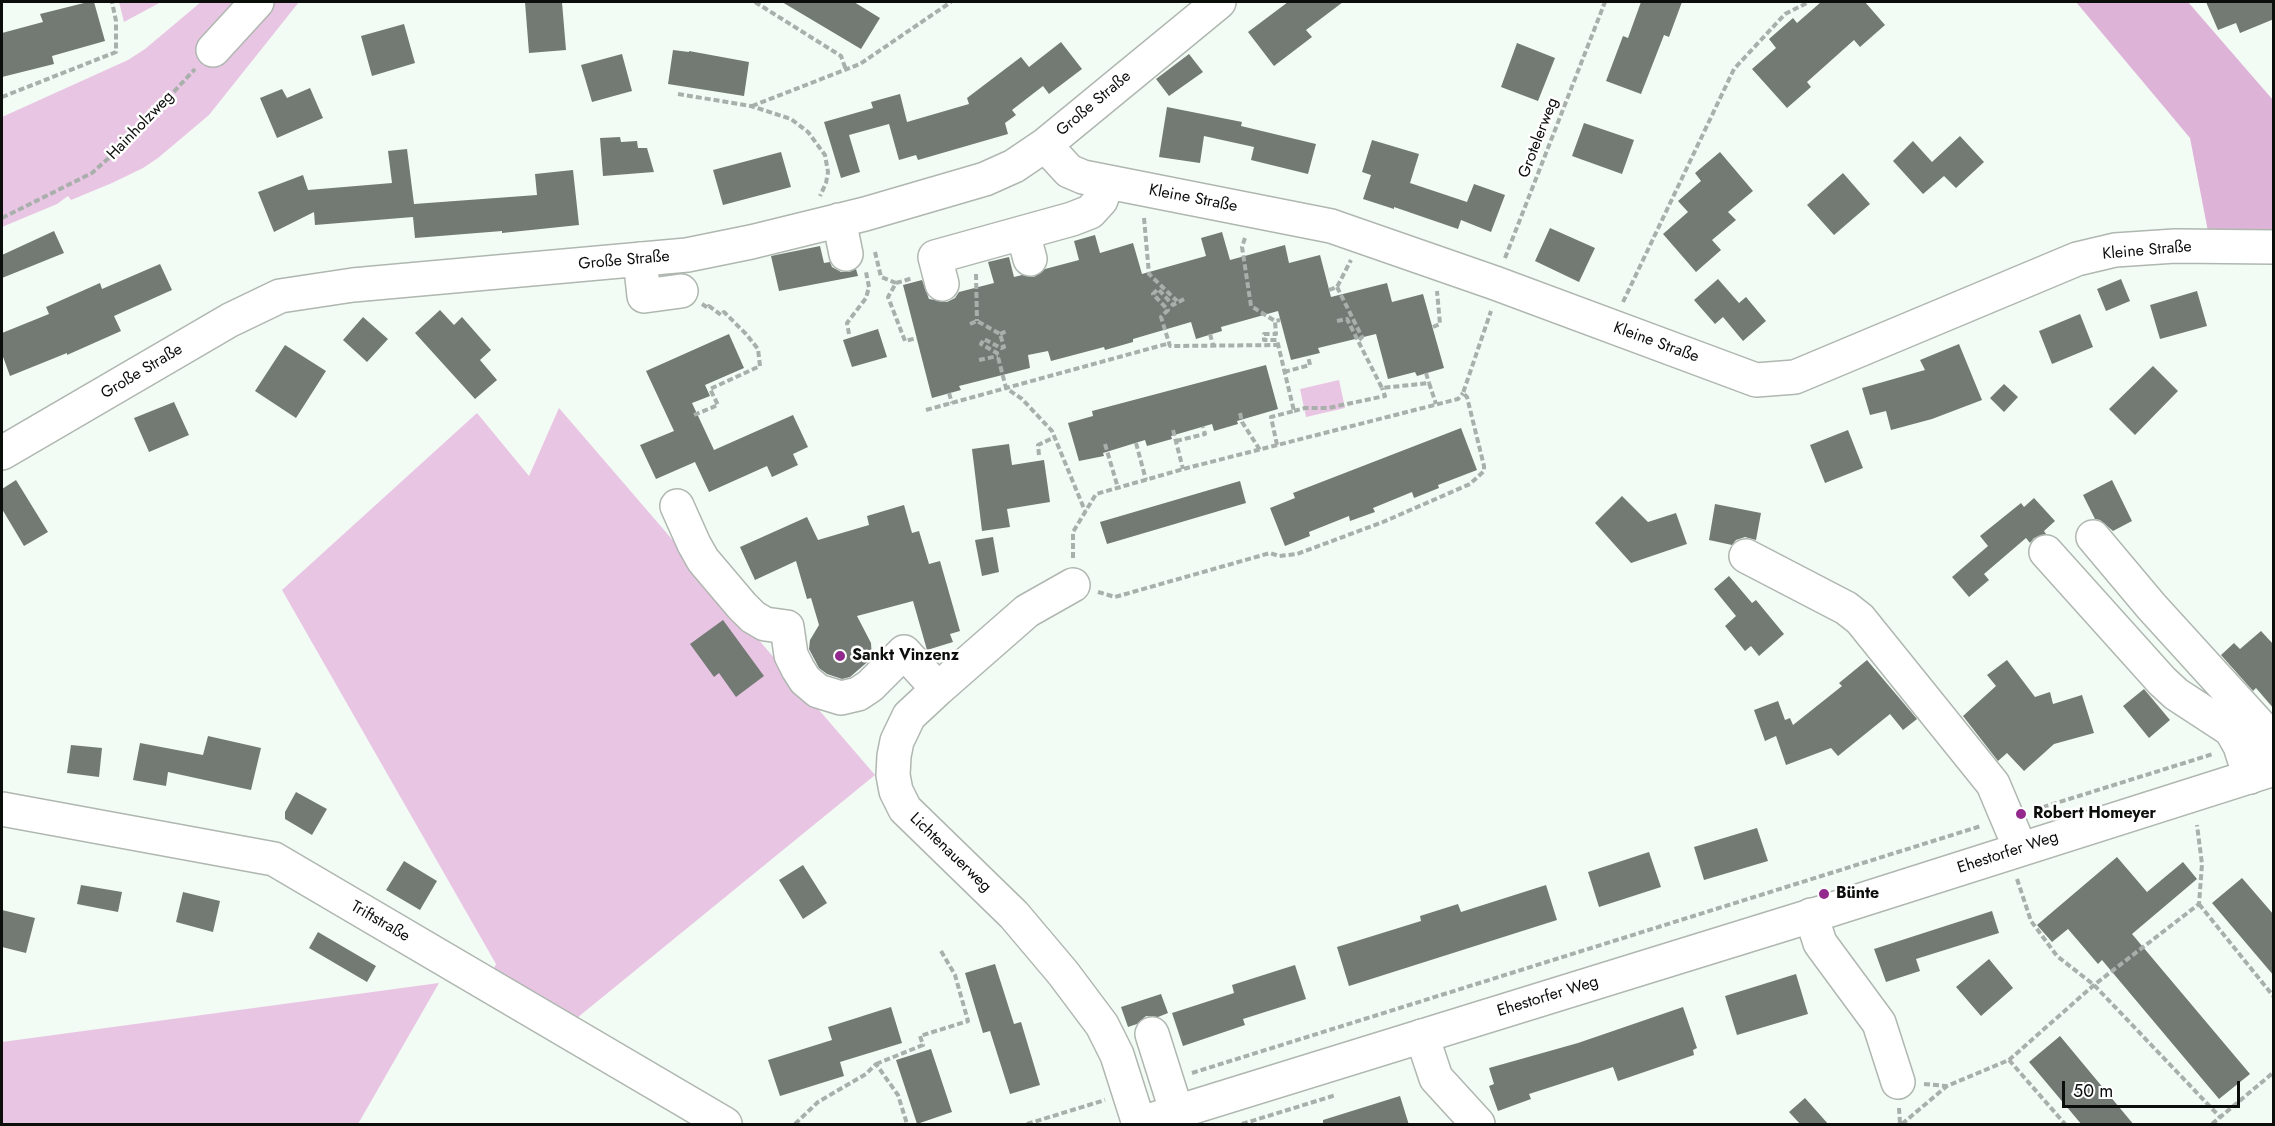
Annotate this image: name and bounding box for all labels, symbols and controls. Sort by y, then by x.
street label: Große Straße [1053,67,1135,141]
street label: Hainholzweg [103,88,179,164]
street label: Grotelerweg [1515,95,1563,181]
street label: Kleine Straße [1147,181,1239,217]
street label: Kleine Straße [2102,238,2192,264]
street label: Große Straße [578,247,670,275]
street label: Kleine Straße [1611,319,1701,367]
street label: Große Straße [98,340,186,404]
place label: Sankt Vinzenz [852,646,959,666]
marker: Sankt Vinzenz [833,649,847,663]
place label: Robert Homeyer [2033,804,2156,824]
marker: Robert Homeyer [2014,807,2028,821]
street label: Lichtenauerweg [905,809,995,897]
street label: Ehestorfer Weg [1955,828,2061,878]
place label: Bünte [1836,884,1879,904]
marker: Bünte [1817,887,1831,901]
street label: Triftstraße [347,897,413,947]
street label: Ehestorfer Weg [1495,972,1601,1022]
scale bar [2065,1069,2244,1107]
text: 50 m [2073,1078,2113,1104]

